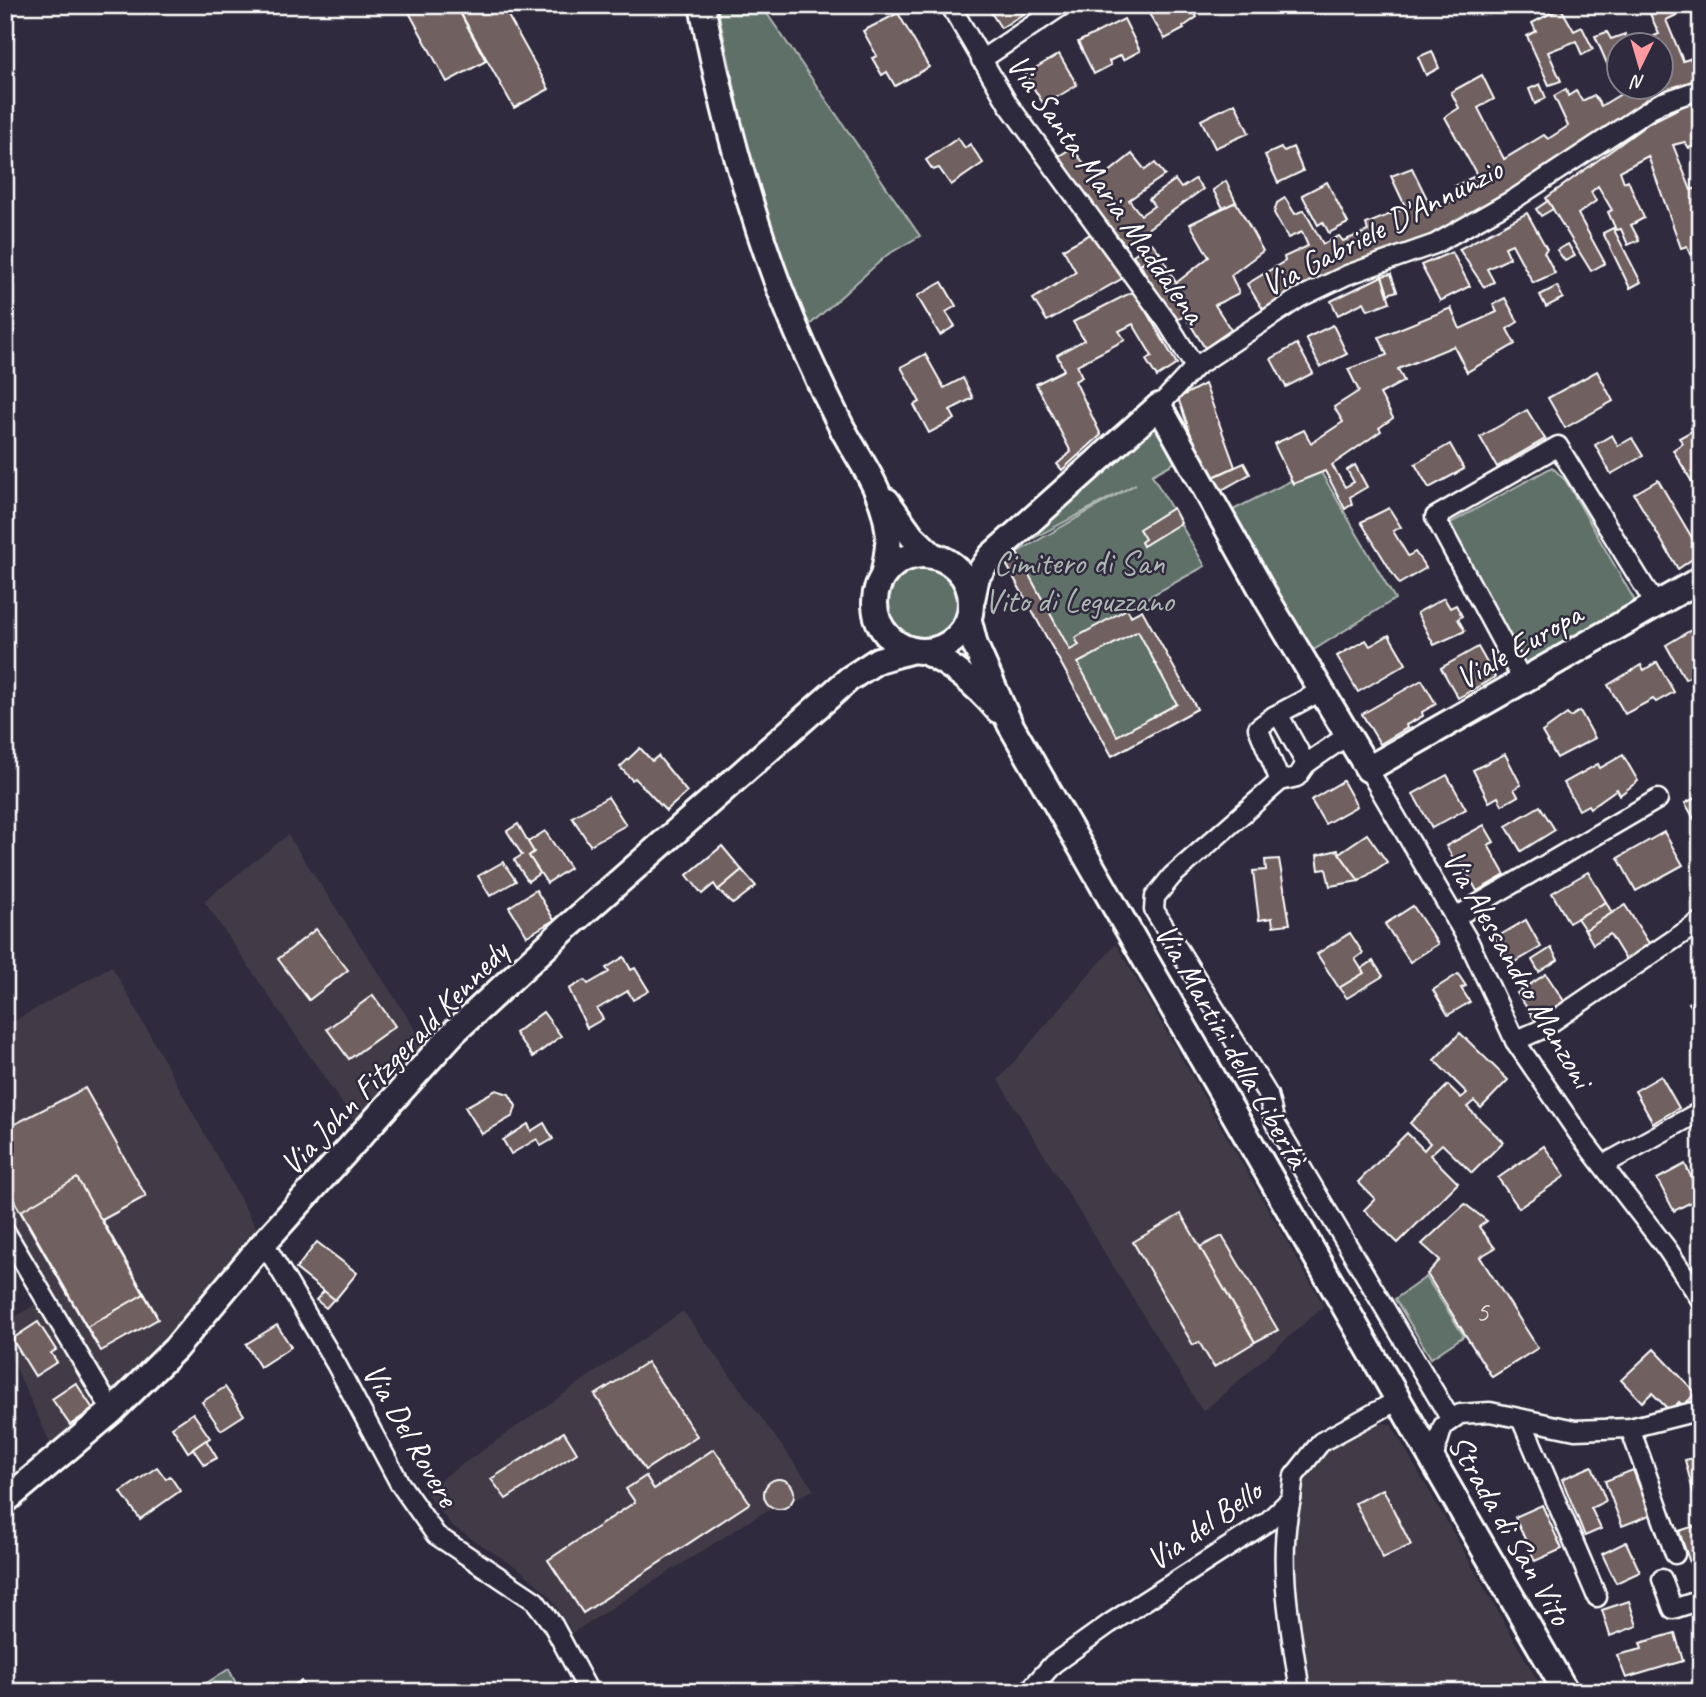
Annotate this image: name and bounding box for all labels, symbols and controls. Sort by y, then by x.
north arrow [1604,32,1674,102]
street label: Via Santa Maria Maddalena [997,46,1216,333]
text: N [1628,69,1646,94]
street label: Via Gabriele D'Annunzio [1254,147,1510,306]
park label: Cimitero di San Vito di Leguzzano [984,542,1176,622]
street label: Viale Europa [1448,592,1591,699]
street label: Via Alessandro Manzoni [1433,842,1605,1098]
street label: Via Martiri della Libertà [1145,916,1321,1178]
street label: Via John Fitzgerald Kennedy [271,929,519,1184]
house number: 5 [1475,1292,1490,1330]
street label: Via Del Rovere [353,1355,470,1516]
street label: Strada di San Vito [1439,1427,1582,1633]
street label: Via del Bello [1138,1468,1272,1580]

